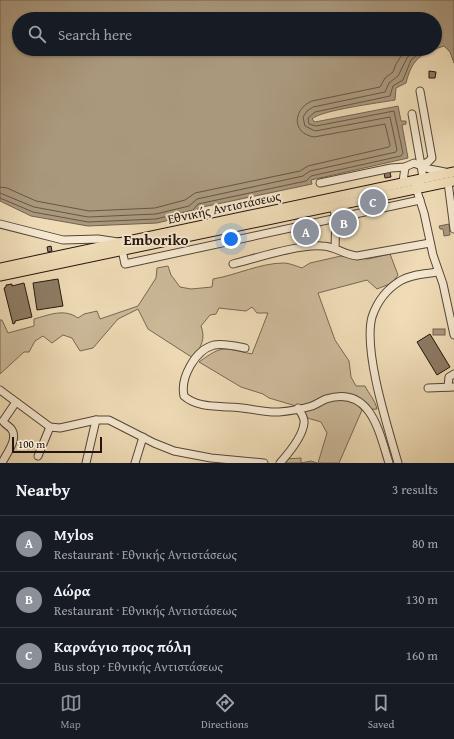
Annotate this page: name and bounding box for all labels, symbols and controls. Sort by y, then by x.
search box [12,12,442,56]
icon: search [26,23,48,45]
text: Search here [58,24,132,45]
street label: Εθνικής Αντιστάσεως [166,186,283,229]
pin: C [360,187,386,217]
pin: B [331,208,357,238]
pin: A [293,217,319,247]
district label: Emboriko [124,229,188,250]
your location [221,229,241,249]
scale bar [12,435,102,454]
text: 100 m [18,436,45,452]
text: Nearby [16,477,70,502]
text: 3 results [392,480,438,499]
text: Mylos [54,524,94,545]
text: A [25,534,33,553]
text: 80 m [412,534,438,553]
text: Restaurant · Εθνικής Αντιστάσεως [54,545,237,564]
text: Δώρα [54,580,91,601]
text: B [25,590,33,609]
text: 130 m [406,590,438,609]
text: Restaurant · Εθνικής Αντιστάσεως [54,601,237,620]
text: Καρνάγιο προς πόλη [54,636,191,657]
text: C [25,646,33,665]
text: 160 m [406,646,438,665]
text: Bus stop · Εθνικής Αντιστάσεως [54,657,223,676]
tab: Map [60,692,82,732]
tab: Directions [201,692,248,732]
tab: Saved [368,692,394,732]

